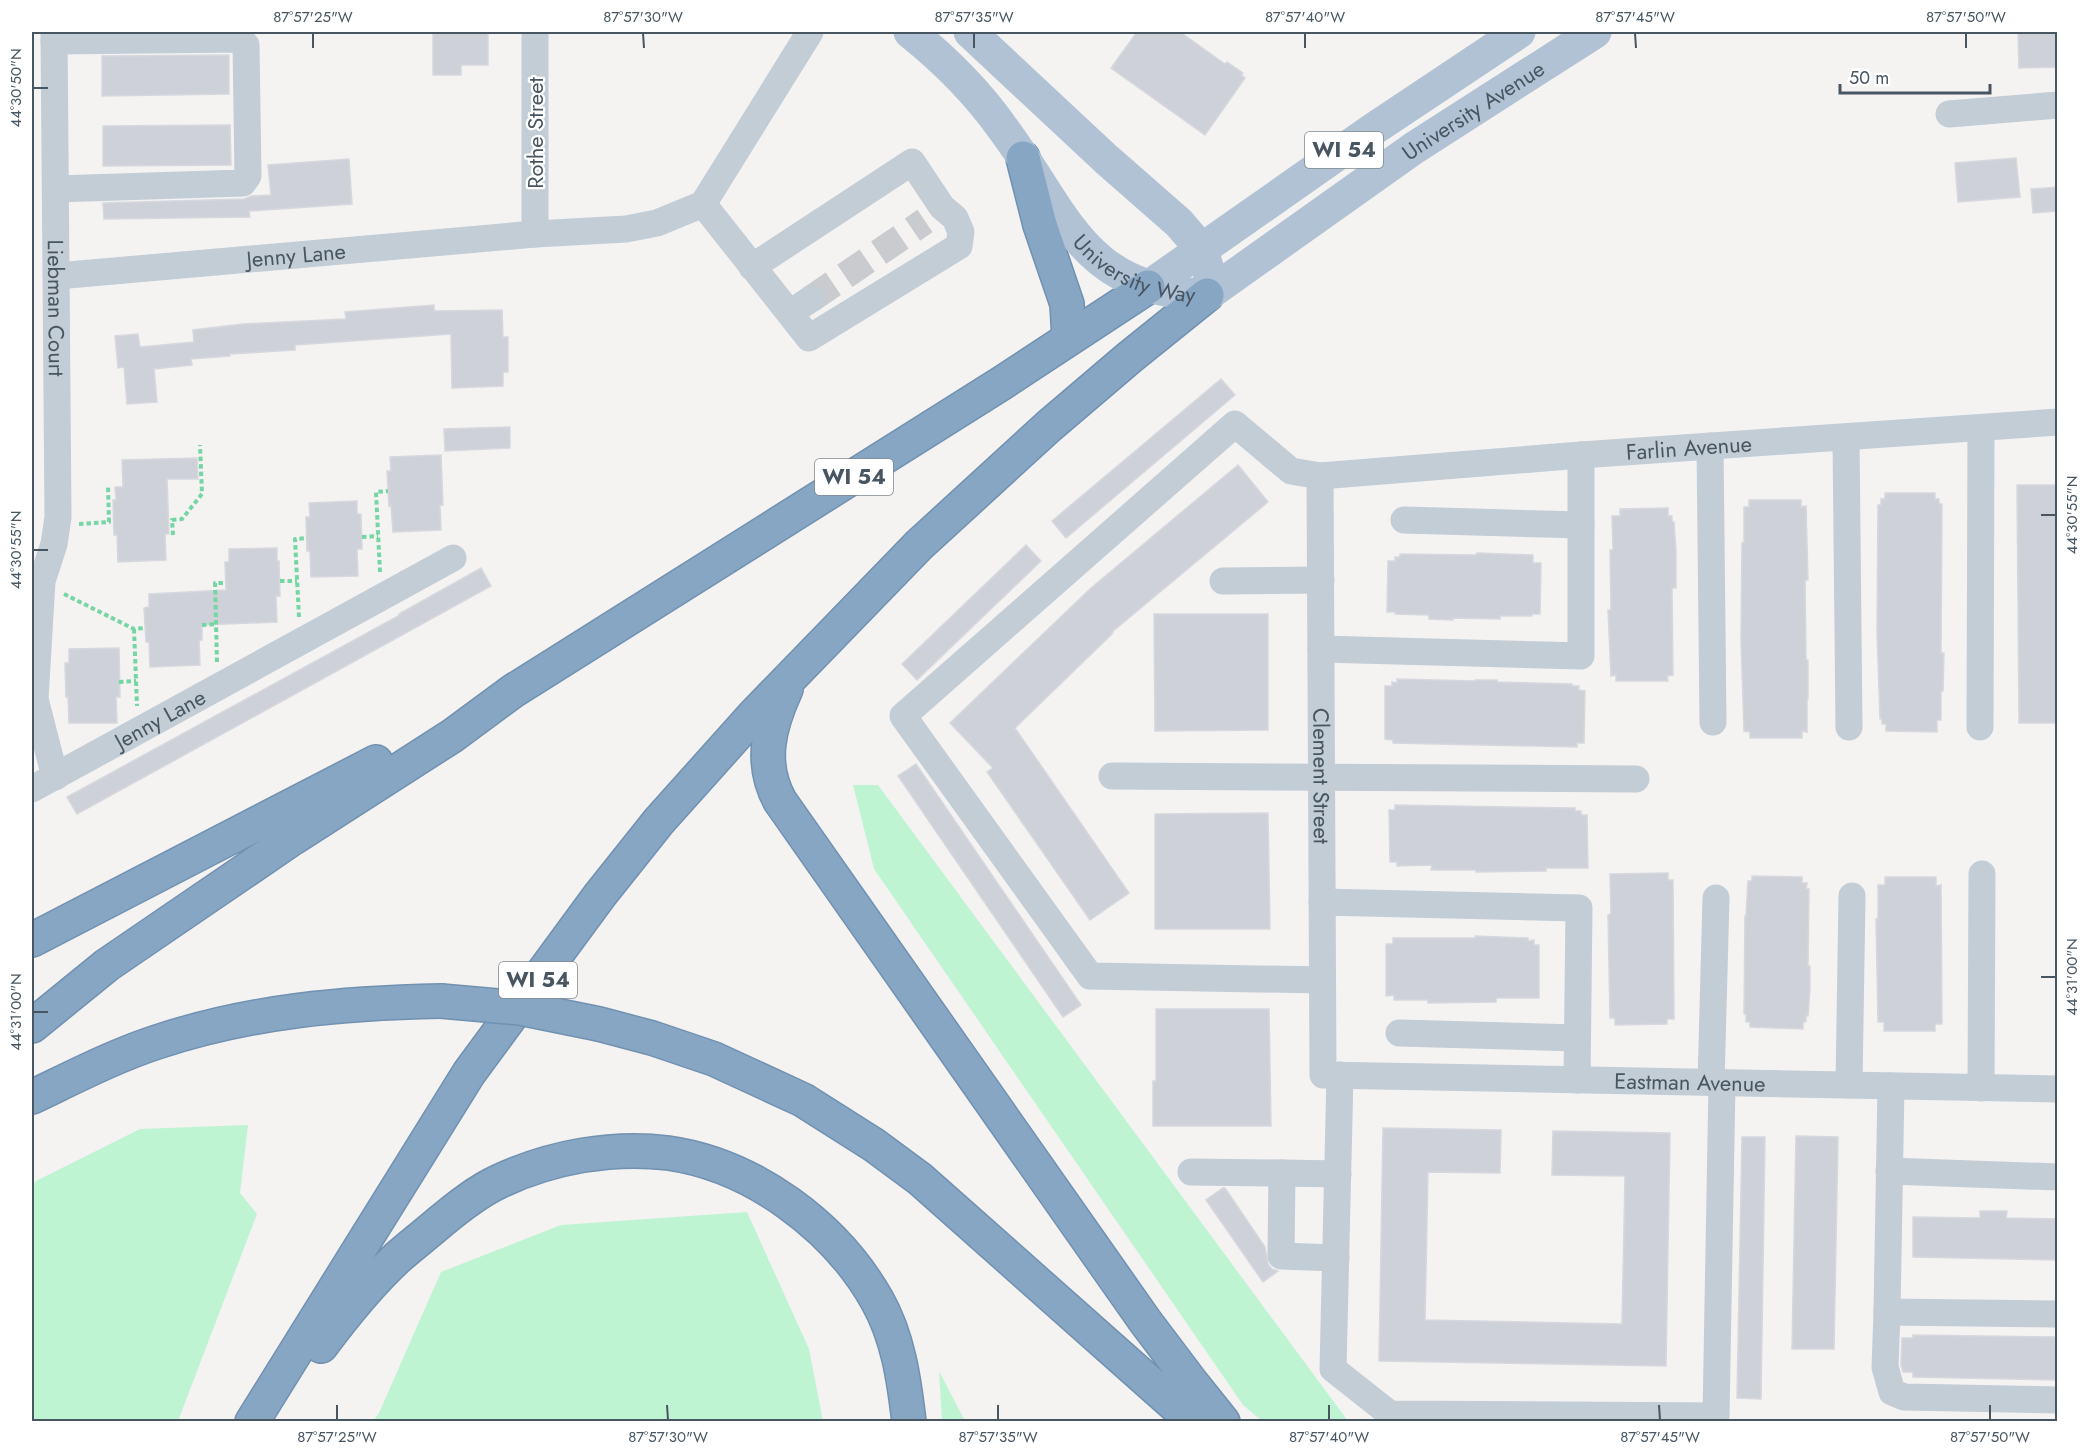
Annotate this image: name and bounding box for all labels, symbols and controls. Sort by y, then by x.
text: 87°57'25"W [273,6,353,28]
text: 87°57'30"W [603,6,683,28]
text: 87°57'35"W [934,6,1014,28]
text: 87°57'40"W [1265,6,1345,28]
text: 87°57'45"W [1595,6,1675,28]
text: 87°57'50"W [1926,6,2006,28]
text: 44°30'50"N [5,48,27,128]
street label: University Avenue [1395,52,1551,168]
scale bar [1840,57,1990,95]
text: 50 m [1849,65,1889,91]
street label: Rothe Street [519,76,551,189]
road number: WI 54 [1305,132,1383,168]
street label: University Way [1065,227,1197,310]
street label: Jenny Lane [242,235,347,276]
street label: Liebman Court [40,239,73,377]
street label: Farlin Avenue [1625,427,1753,468]
road number: WI 54 [815,459,893,495]
text: 44°30'55"N [2061,476,2083,554]
text: 44°30'55"N [5,511,27,589]
street label: Jenny Lane [106,681,211,758]
street label: Clement Street [1305,708,1338,845]
text: 44°31'00"N [2061,938,2083,1016]
road number: WI 54 [499,962,577,998]
text: 44°31'00"N [5,973,27,1051]
street label: Eastman Avenue [1614,1065,1766,1099]
text: 87°57'25"W [297,1426,377,1448]
text: 87°57'30"W [628,1426,708,1448]
text: 87°57'35"W [958,1426,1038,1448]
text: 87°57'40"W [1289,1426,1369,1448]
text: 87°57'45"W [1620,1426,1700,1448]
text: 87°57'50"W [1950,1426,2030,1448]

